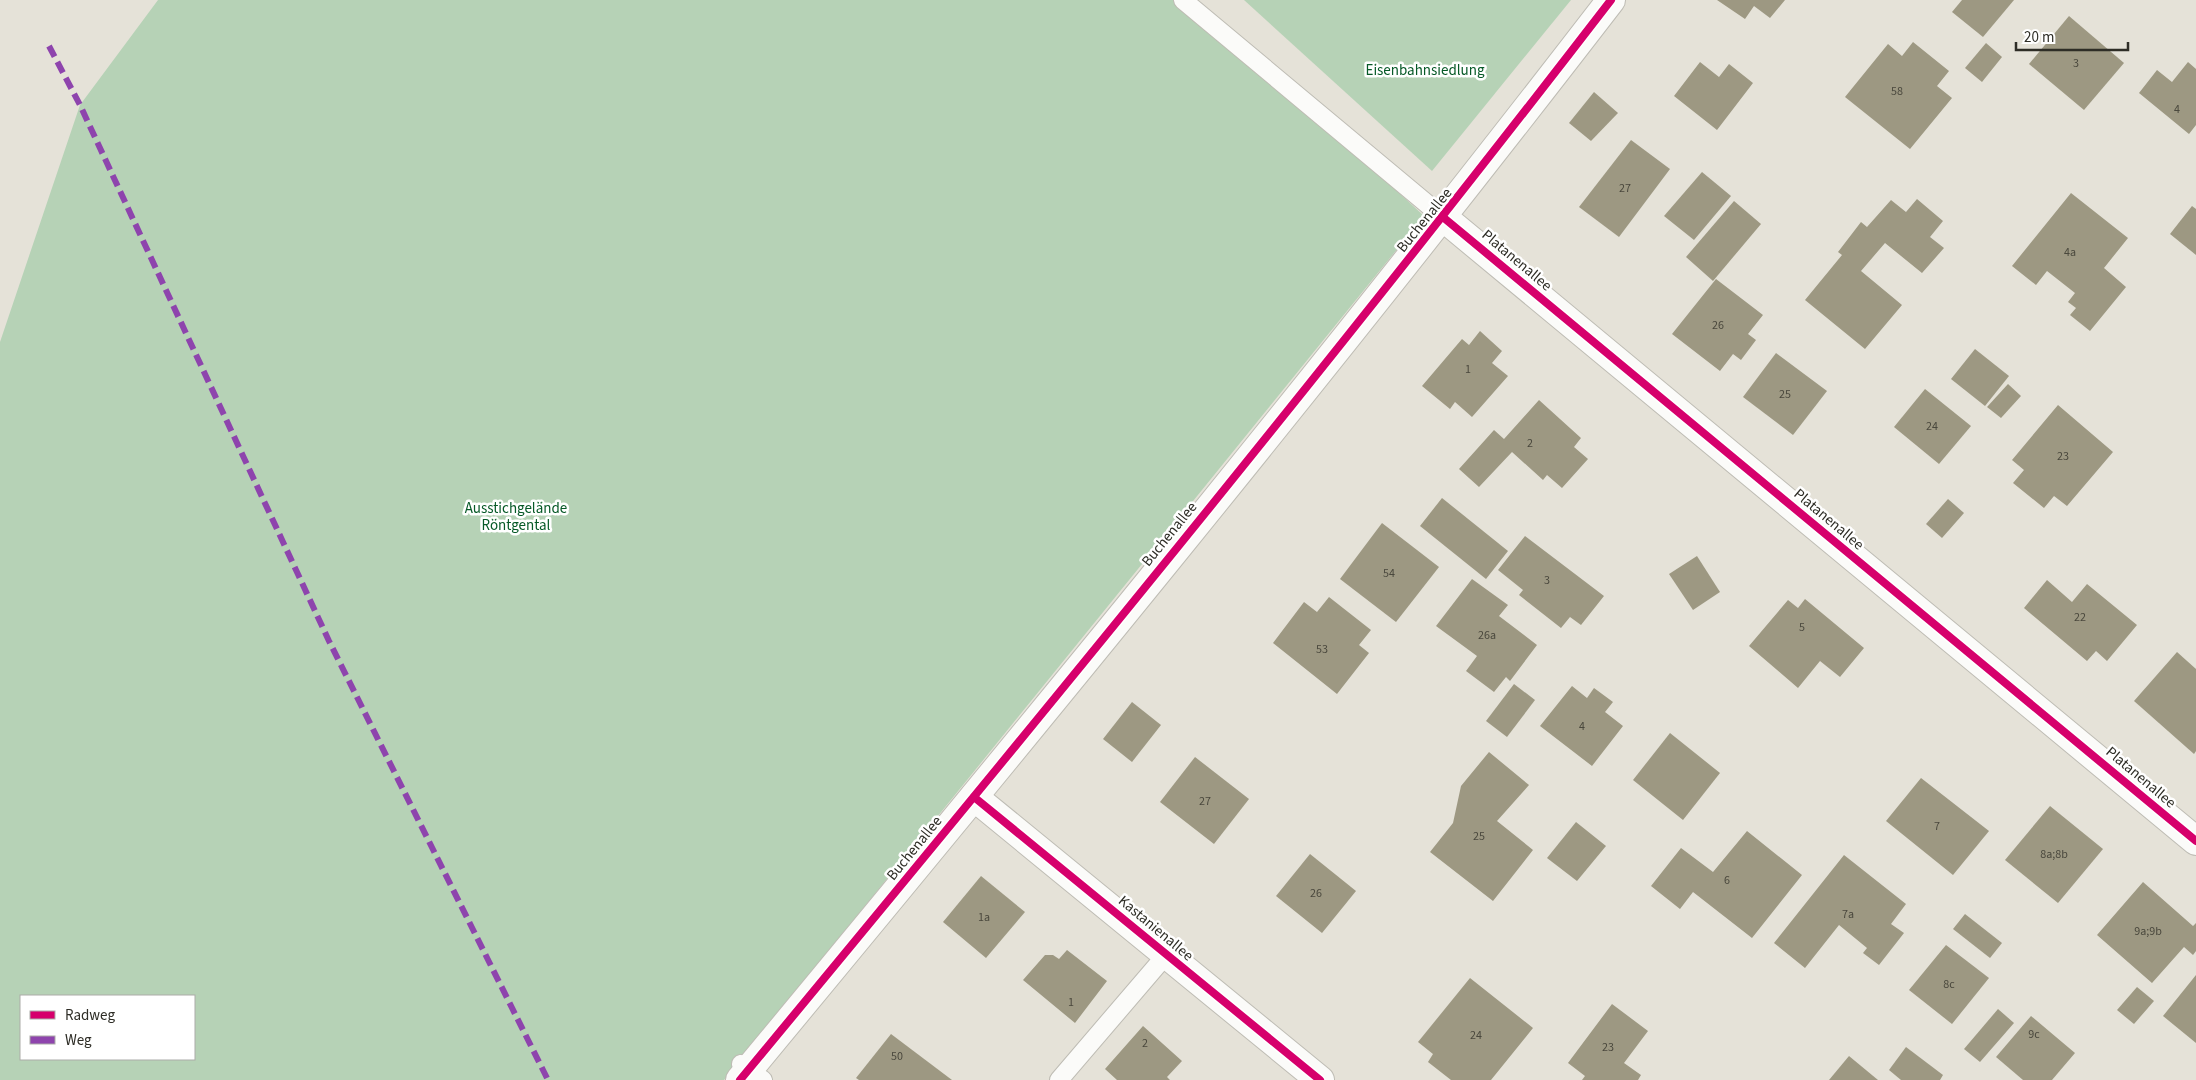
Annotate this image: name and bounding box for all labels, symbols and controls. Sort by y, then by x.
scale bar [2016,20,2128,52]
text: 20 m [2024,27,2054,48]
house number: 3 [2073,55,2079,72]
park label: Eisenbahnsiedlung [1365,60,1485,81]
house number: 58 [1891,83,1903,100]
house number: 4 [2174,101,2180,118]
house number: 27 [1619,180,1631,197]
street label: Buchenallee [1392,184,1457,257]
street label: Platanenallee [1477,225,1556,296]
house number: 4a [2064,244,2076,261]
house number: 26 [1712,317,1724,334]
house number: 1 [1465,361,1471,378]
house number: 25 [1779,386,1791,403]
house number: 24 [1926,418,1938,435]
house number: 2 [1527,435,1533,452]
house number: 23 [2057,448,2069,465]
street label: Platanenallee [1789,484,1868,555]
park label: Ausstichgelände Röntgental [465,498,567,536]
street label: Buchenallee [1137,498,1202,571]
house number: 54 [1383,565,1395,582]
house number: 3 [1544,572,1550,589]
house number: 22 [2074,609,2086,626]
house number: 5 [1799,619,1805,636]
house number: 26a [1478,627,1496,644]
house number: 53 [1316,641,1328,658]
house number: 4 [1579,718,1585,735]
street label: Platanenallee [2101,742,2180,813]
house number: 27 [1199,793,1211,810]
street label: Buchenallee [882,812,947,885]
house number: 7 [1934,818,1940,835]
house number: 25 [1473,828,1485,845]
house number: 8a;8b [2040,846,2068,863]
house number: 6 [1724,872,1730,889]
house number: 26 [1310,885,1322,902]
street label: Kastanienallee [1114,891,1198,966]
house number: 7a [1842,906,1854,923]
house number: 1a [978,909,990,926]
house number: 9a;9b [2134,923,2162,940]
house number: 8c [1943,976,1955,993]
house number: 1 [1068,994,1074,1011]
legend [20,995,195,1060]
text: Radweg [65,1005,115,1026]
house number: 9c [2028,1026,2040,1043]
house number: 24 [1470,1027,1482,1044]
text: Weg [65,1030,92,1051]
house number: 2 [1142,1035,1148,1052]
house number: 23 [1602,1039,1614,1056]
house number: 50 [891,1048,903,1065]

